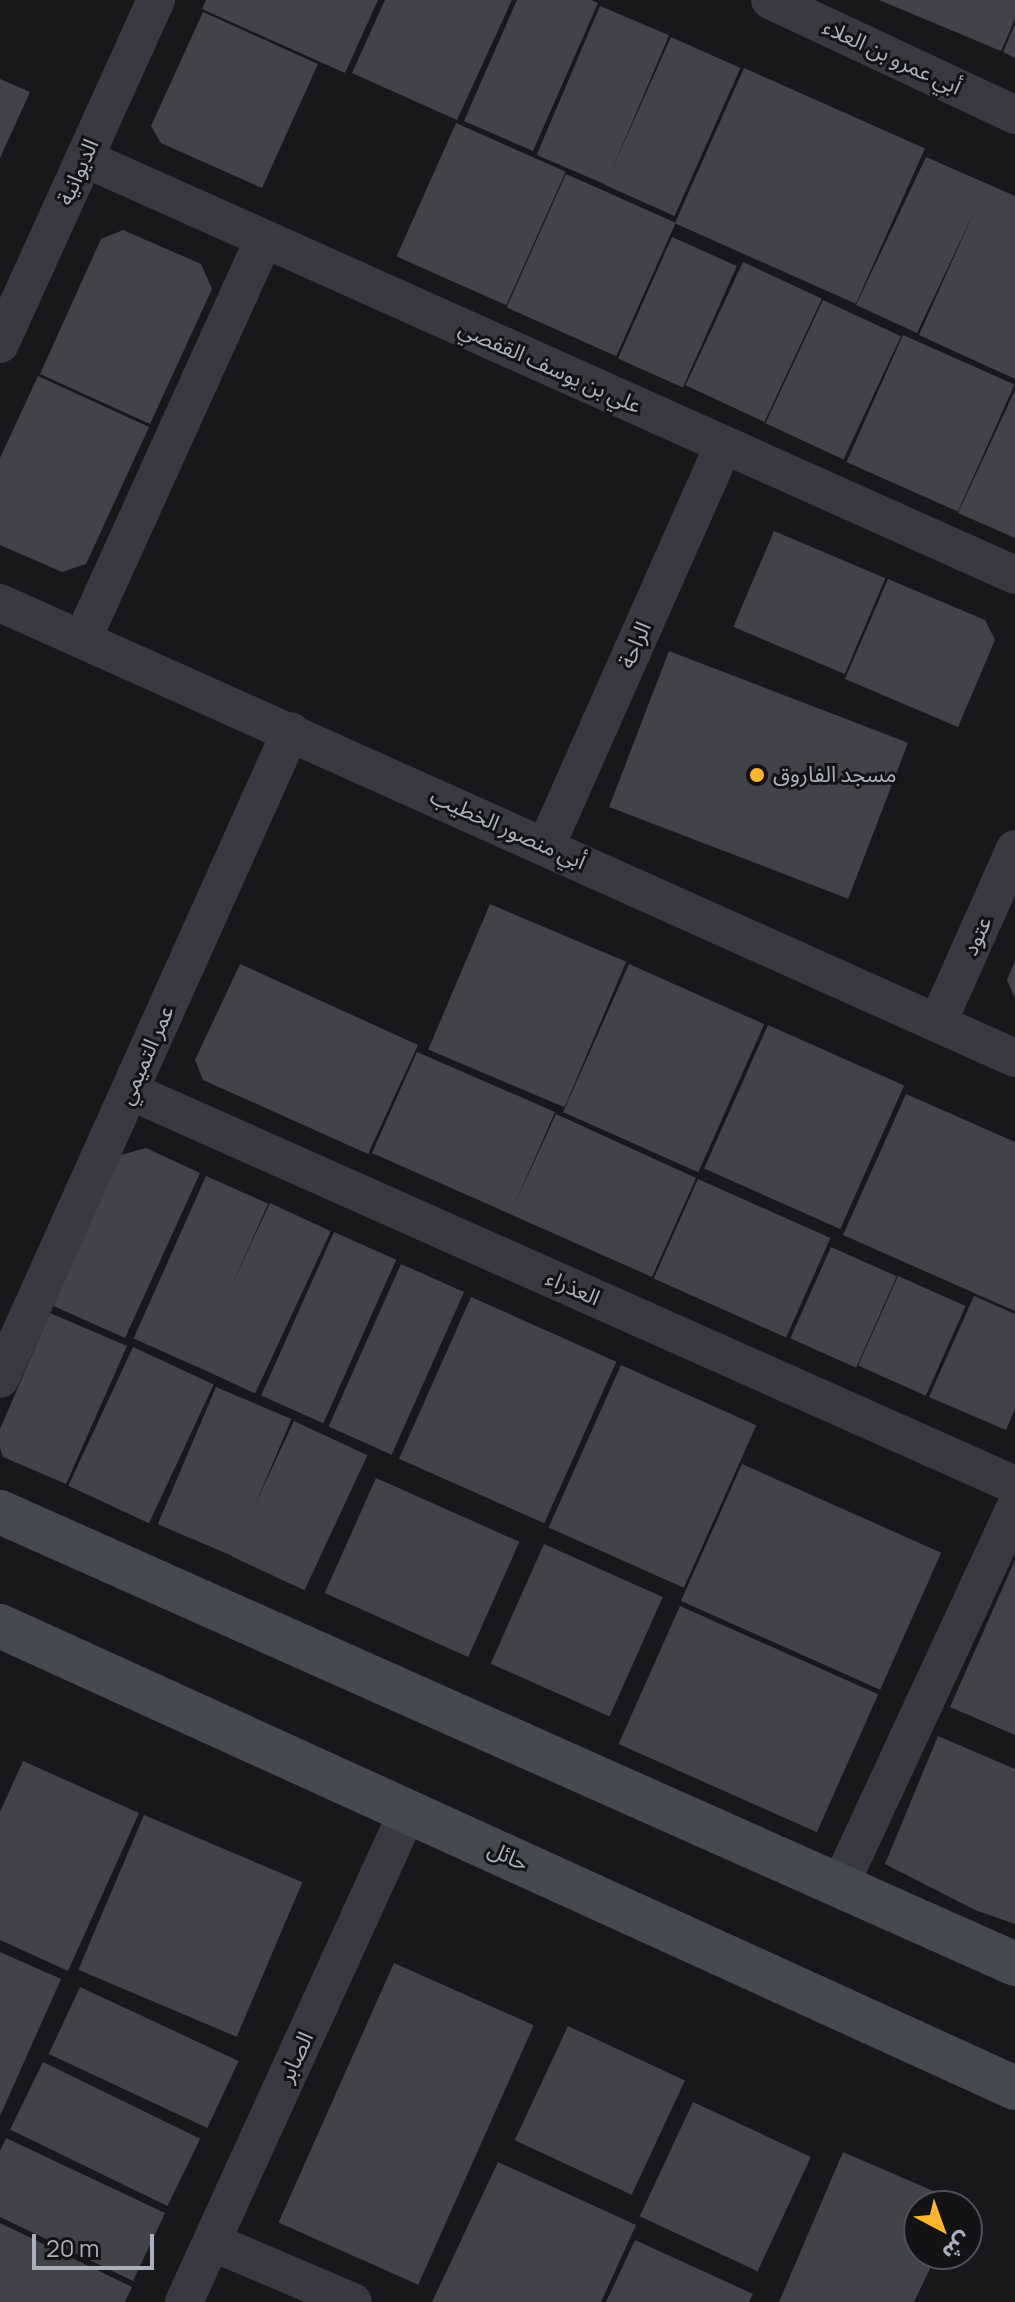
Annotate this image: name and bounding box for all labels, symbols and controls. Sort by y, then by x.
street label: أبي عمرو بن العلاء [819,13,965,101]
street label: الديوانية [52,135,104,209]
street label: علي بن يوسف القفصي [455,315,645,419]
street label: الراحة [613,618,657,672]
place label: مسجد الفاروق [773,762,897,788]
marker: مسجد الفاروق [748,766,766,784]
street label: أبي منصور الخطيب [426,783,590,875]
street label: عتود [957,912,997,960]
street label: عمر التميمي [112,1001,180,1109]
street label: العذراء [542,1265,604,1311]
street label: حائل [484,1835,532,1877]
street label: الصابر [273,2027,319,2087]
north arrow [903,2190,983,2270]
scale bar [36,2218,158,2268]
text: ش [936,2225,979,2268]
text: 20 m [46,2231,99,2264]

